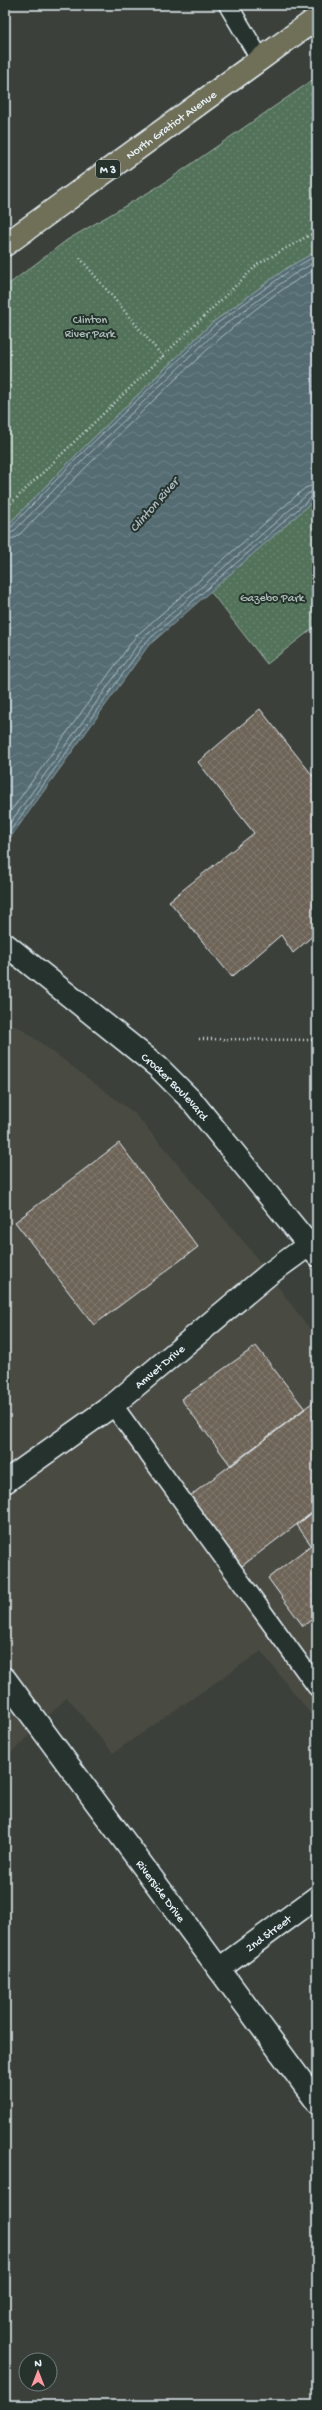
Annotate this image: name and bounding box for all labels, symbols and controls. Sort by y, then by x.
street label: North Gratiot Avenue [124,88,221,164]
road number: M 3 [96,160,120,178]
park label: Clinton River Park [65,314,117,342]
water label: Clinton River [127,474,184,536]
park label: Gazebo Park [240,592,306,606]
street label: Crocker Boulevard [137,1051,211,1125]
street label: Amvet Drive [133,1342,189,1393]
street label: Riverside Drive [132,1858,188,1926]
street label: 2nd Street [244,1912,296,1956]
north arrow [18,2352,58,2392]
text: N [34,2358,42,2370]

